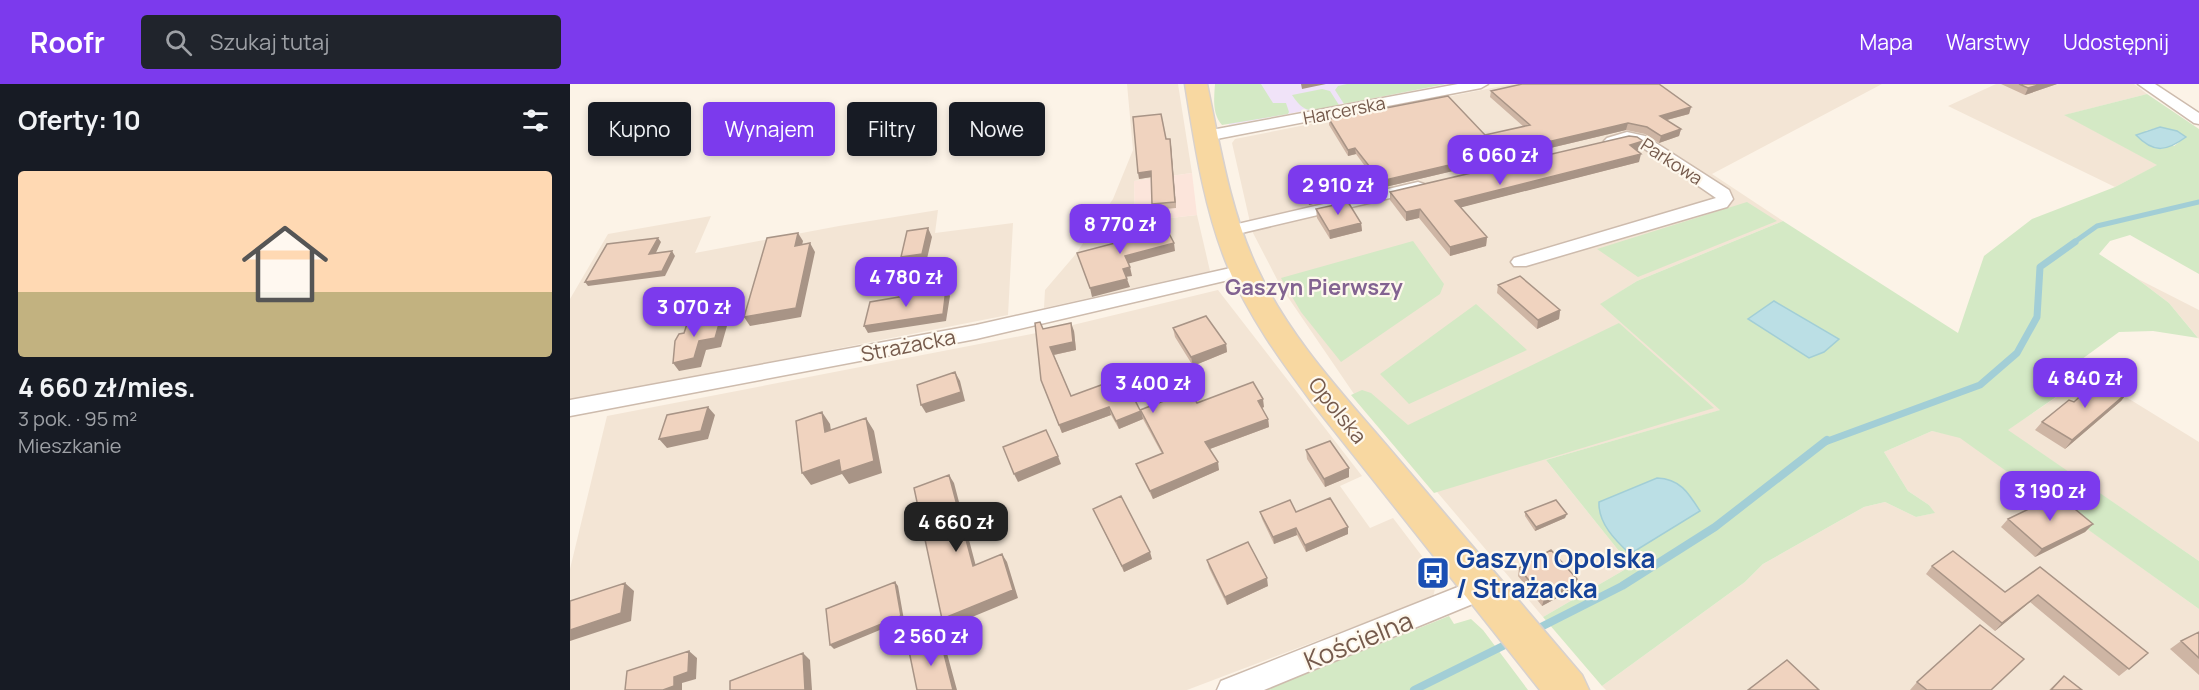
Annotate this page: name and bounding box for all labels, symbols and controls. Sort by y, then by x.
search box [141,15,561,69]
text: Roofr [30,23,105,61]
icon: search [162,26,195,59]
text: Szukaj tutaj [210,27,330,57]
text: Mapa [1860,28,1913,56]
text: Warstwy [1946,28,2030,56]
text: Udostępnij [2063,28,2169,56]
street label: Harcerska [1301,90,1387,130]
text: Oferty: 10 [18,102,141,138]
chip: Kupno [588,102,691,156]
chip: Wynajem [703,102,835,156]
chip: Filtry [847,102,937,156]
chip: Nowe [949,102,1045,156]
icon: filters [519,104,552,137]
street label: Parkowa [1636,132,1708,190]
pin: 6 060 zł [1438,135,1562,186]
text: 6 060 zł [1461,141,1539,168]
pin: 2 910 zł [1276,165,1400,216]
text: 2 910 zł [1302,171,1374,198]
pin: 8 770 zł [1058,204,1182,255]
icon: home [231,210,339,318]
text: 8 770 zł [1084,210,1156,237]
pin: 4 780 zł [844,257,968,308]
text: 4 780 zł [869,263,943,290]
district label: Gaszyn Pierwszy [1225,272,1404,302]
pin: 3 070 zł [632,287,756,338]
text: 3 070 zł [657,293,731,320]
street label: Strażacka [858,322,958,368]
pin: 4 840 zł [2023,358,2147,409]
pin: 3 400 zł [1091,363,1215,414]
text: 4 840 zł [2047,364,2123,391]
text: 4 660 zł/mies. [18,369,196,405]
text: 3 400 zł [1115,369,1191,396]
street label: Opolska [1303,371,1373,449]
text: 3 pok. · 95 m² [18,405,137,432]
text: Mieszkanie [18,432,122,459]
pin: 3 190 zł [1988,471,2112,522]
text: 3 190 zł [2014,477,2086,504]
pin: 4 660 zł [894,502,1018,553]
text: 4 660 zł [918,508,994,535]
place label: Gaszyn Opolska / Strażacka [1456,540,1656,606]
bus stop icon: Gaszyn Opolska / Strażacka [1415,555,1451,591]
street label: Kościelna [1298,602,1418,678]
pin: 2 560 zł [869,616,993,667]
text: 2 560 zł [893,622,969,649]

